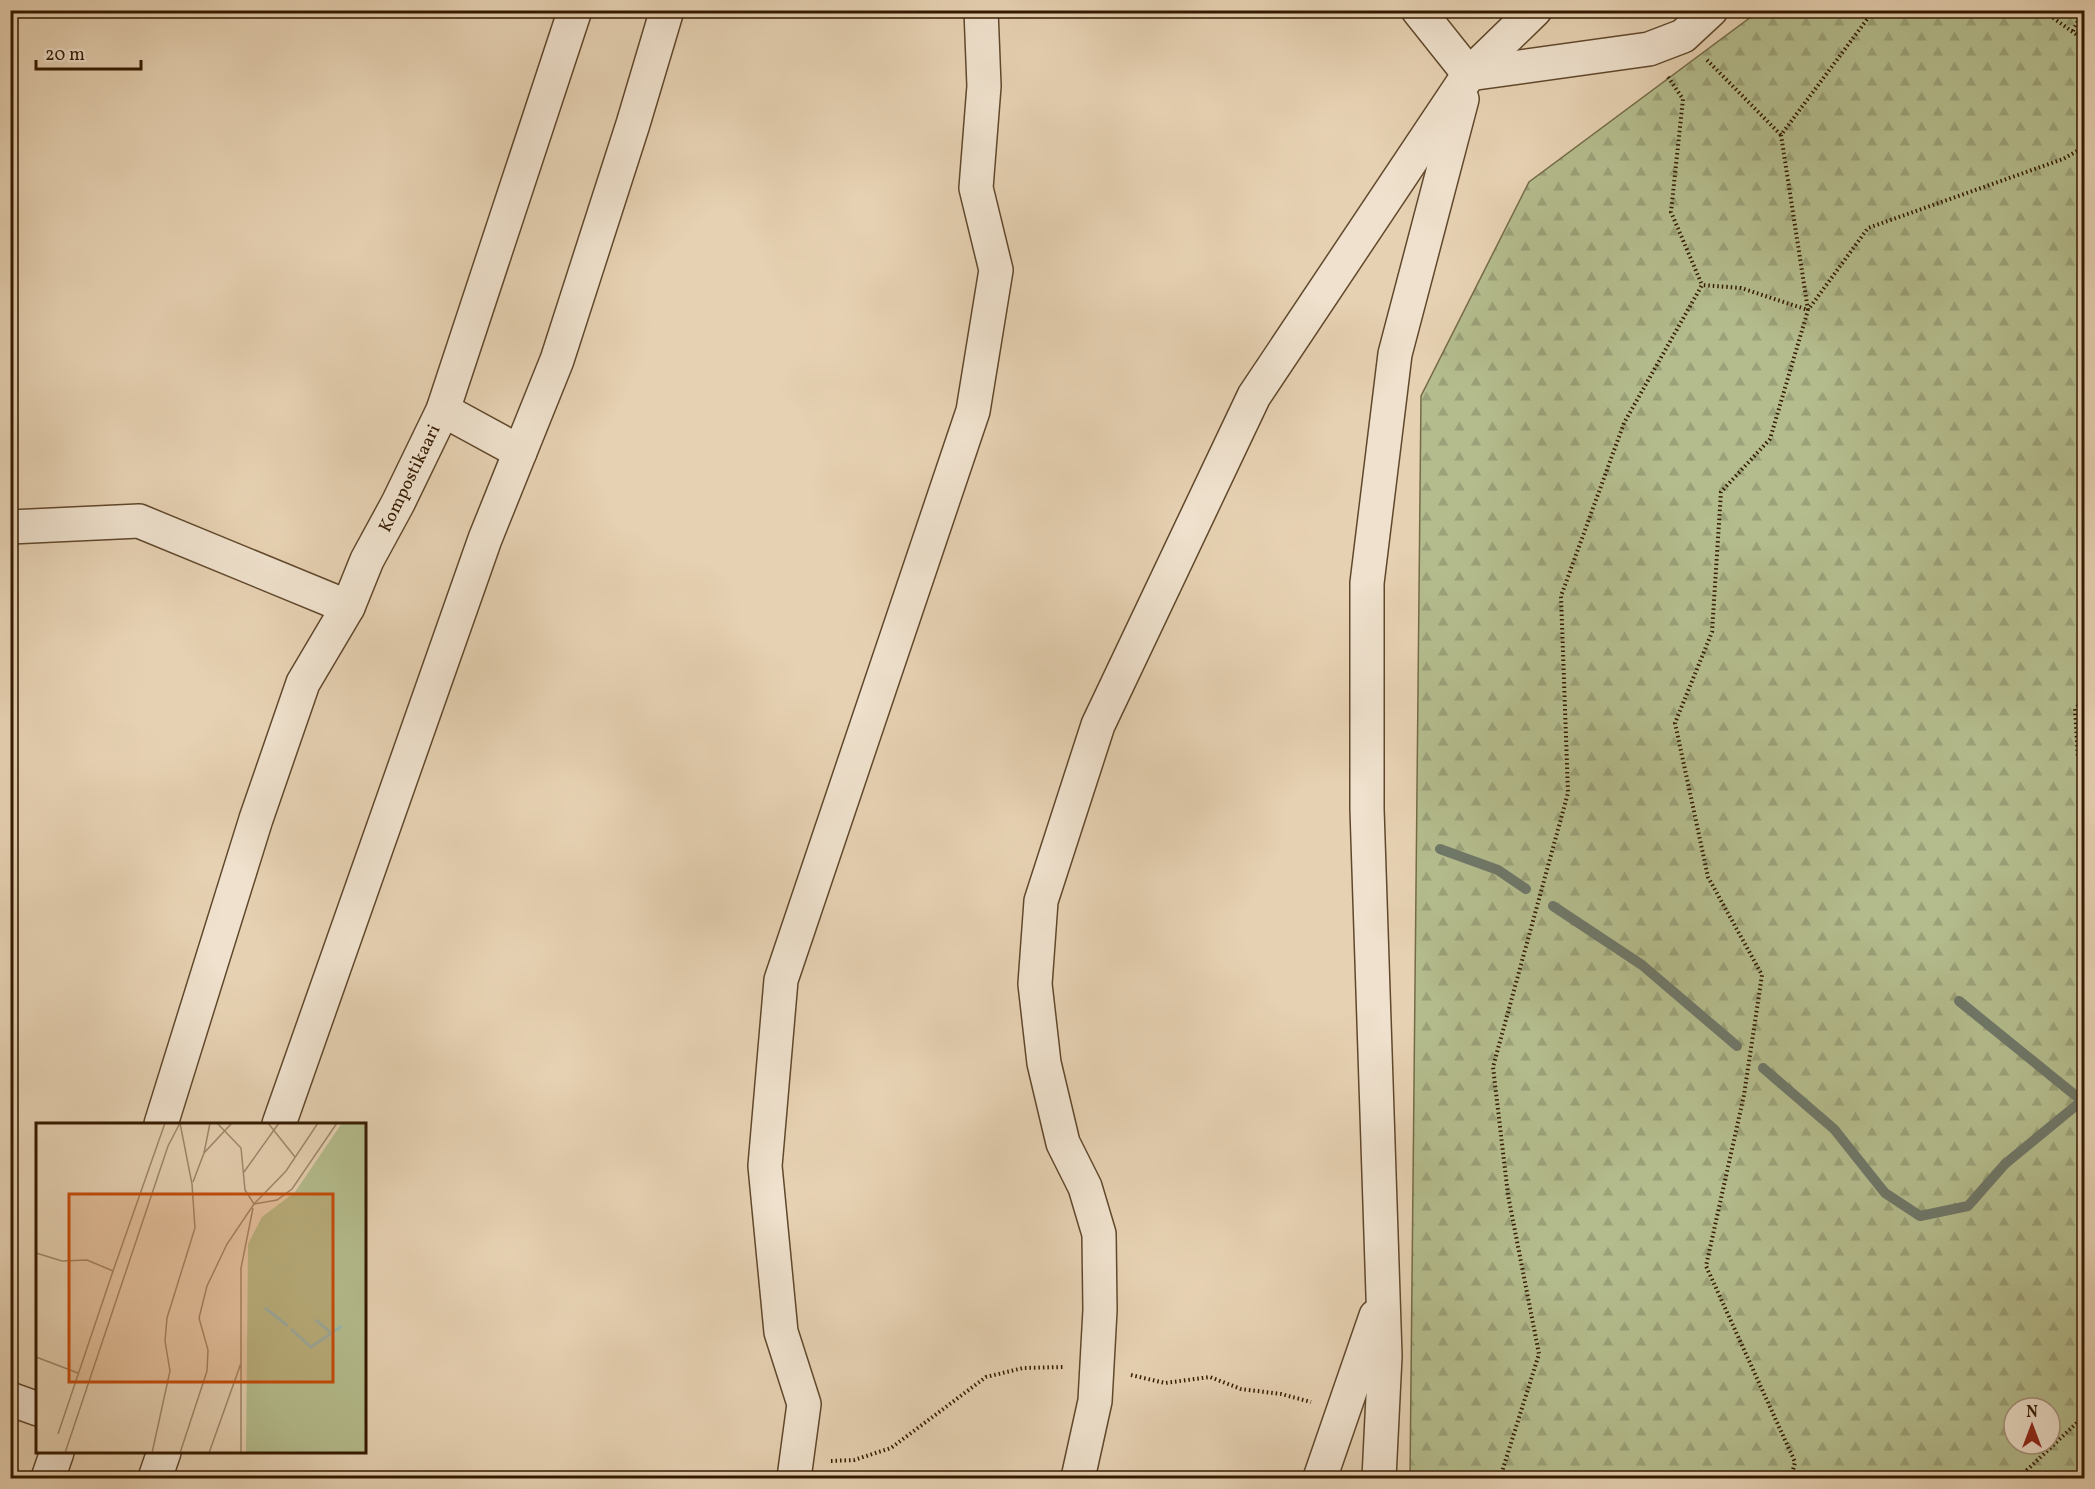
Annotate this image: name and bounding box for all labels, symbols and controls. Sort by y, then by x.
scale bar [36,33,141,71]
text: 20 m [45,43,85,68]
street label: Kompostikaari [373,421,447,537]
inset map [36,1123,366,1453]
north arrow [2002,1396,2062,1456]
text: N [2026,1402,2038,1424]

